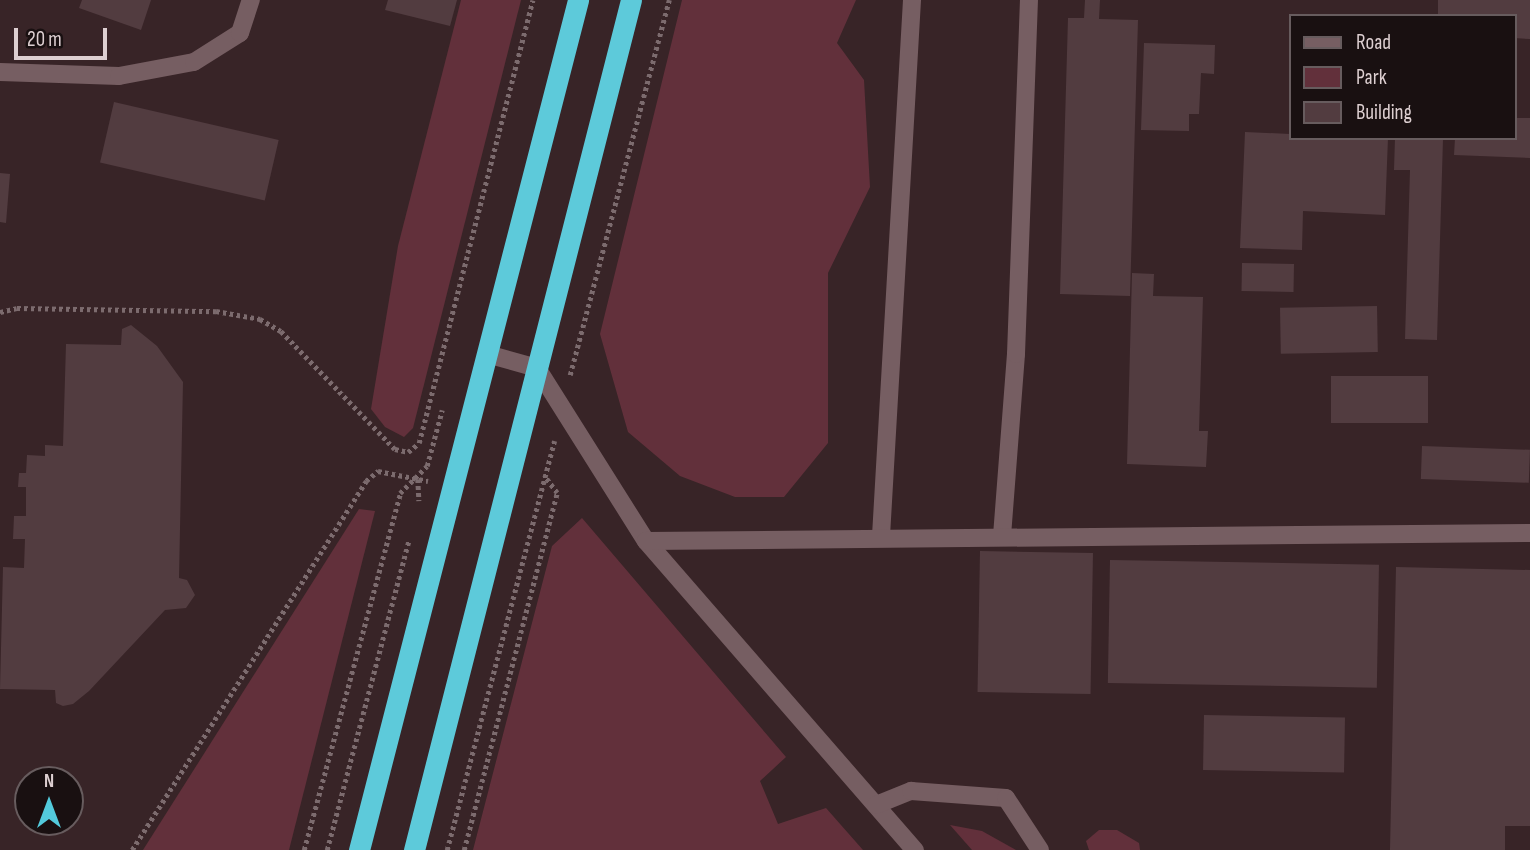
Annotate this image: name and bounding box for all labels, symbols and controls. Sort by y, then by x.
scale bar [18,14,110,58]
legend [1288,14,1516,140]
text: 20 m [27,27,62,52]
text: Road [1356,30,1391,55]
text: Park [1356,65,1387,90]
text: Building [1356,100,1412,125]
north arrow [14,766,84,836]
text: N [44,770,54,793]

